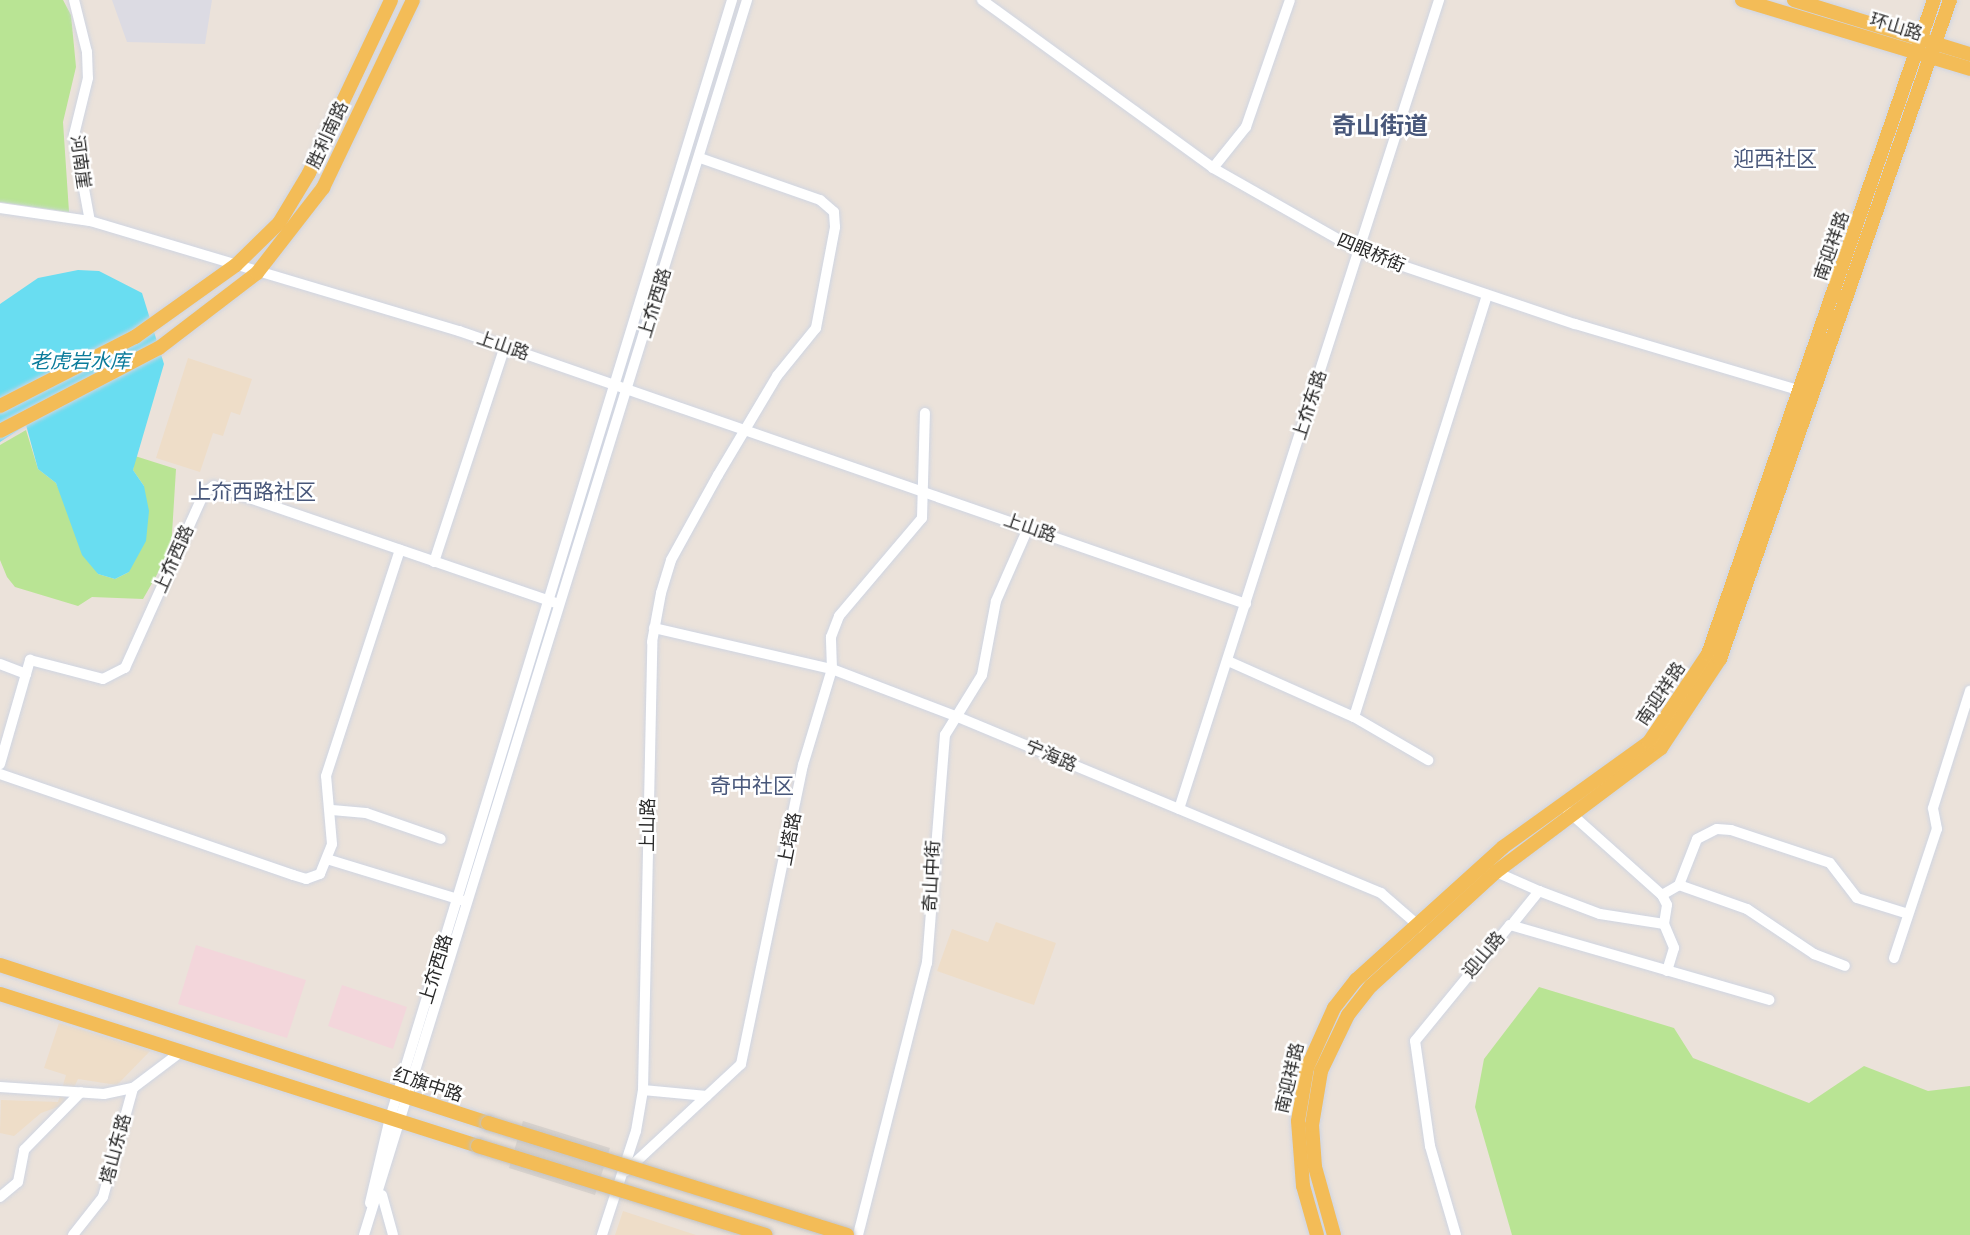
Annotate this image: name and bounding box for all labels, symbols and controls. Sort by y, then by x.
street label: 环山路 [1867,9,1925,45]
street label: 胜利南路 [303,98,353,172]
district label: 奇山街道 [1332,113,1428,141]
street label: 河南崖 [66,134,94,190]
district label: 迎西社区 [1733,146,1817,172]
street label: 南迎祥路 [1810,208,1854,284]
street label: 四眼桥街 [1334,229,1408,277]
street label: 上夼西路 [634,265,676,341]
street label: 上山路 [474,327,532,365]
water label: 老虎岩水库 [30,349,130,373]
street label: 上夼东路 [1289,367,1331,443]
district label: 上夼西路社区 [190,479,316,505]
street label: 上山路 [1001,509,1059,547]
street label: 上夼西路 [149,522,199,596]
street label: 南迎祥路 [1632,658,1690,730]
street label: 宁海路 [1022,736,1080,776]
district label: 奇中社区 [710,773,794,799]
street label: 上山路 [637,798,659,852]
street label: 上塔路 [774,810,806,868]
street label: 奇山中街 [919,839,945,913]
street label: 迎山路 [1458,927,1510,983]
street label: 上夼西路 [415,931,457,1007]
street label: 南迎祥路 [1271,1040,1309,1116]
street label: 红旗中路 [390,1064,466,1106]
street label: 塔山东路 [96,1111,136,1187]

